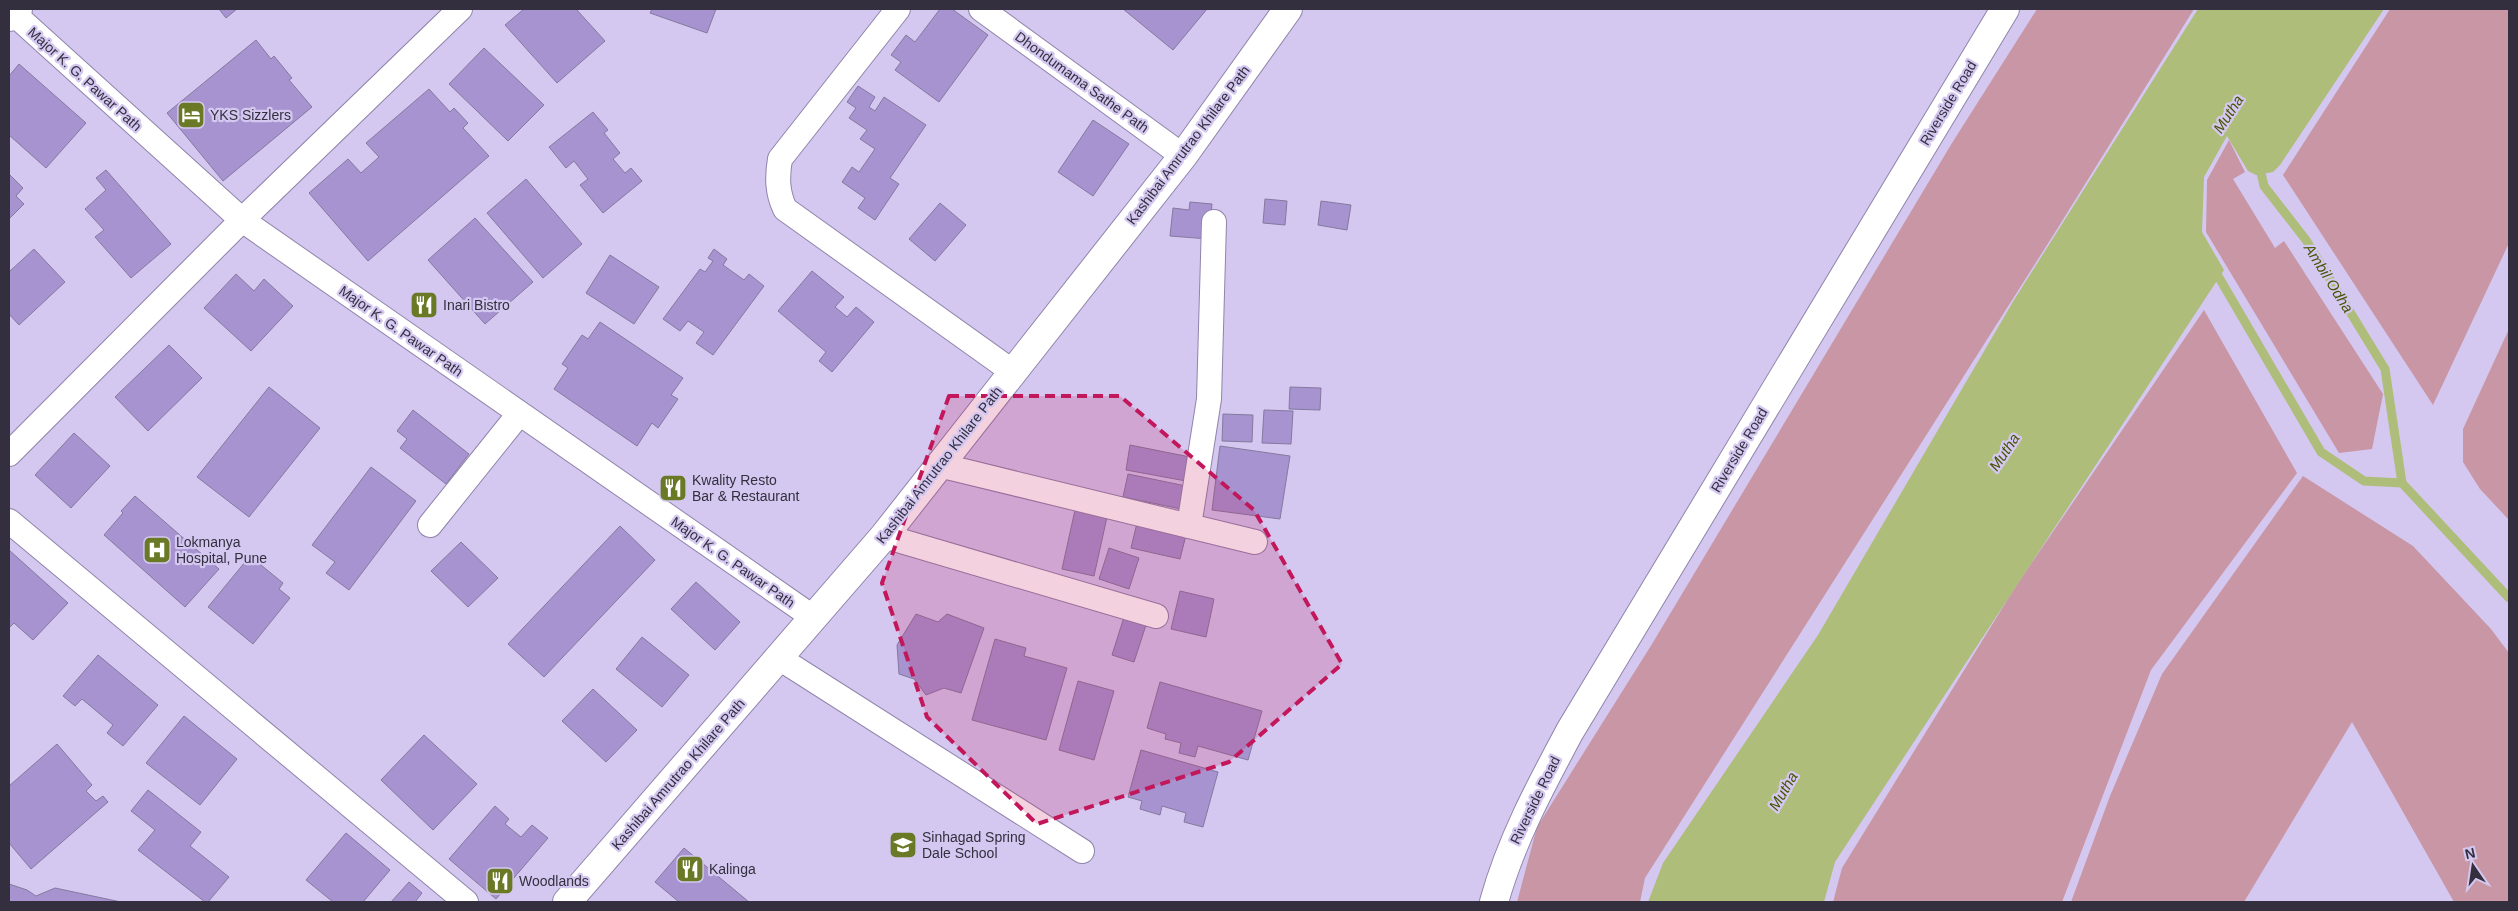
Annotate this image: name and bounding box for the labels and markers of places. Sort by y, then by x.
hotel icon: YKS Sizzlers [176,100,206,130]
place label: YKS Sizzlers [210,107,291,123]
restaurant icon: Inari Bistro [409,290,439,320]
place label: Inari Bistro [443,297,510,313]
place label: Kwality Resto Bar & Restaurant [692,472,799,504]
restaurant icon: Kwality Resto Bar & Restaurant [658,473,688,503]
place label: Lokmanya Hospital, Pune [176,534,267,566]
hospital icon: Lokmanya Hospital, Pune [142,535,172,565]
place label: Sinhagad Spring Dale School [922,829,1026,861]
school or university icon: Sinhagad Spring Dale School [888,830,918,860]
restaurant icon: Kalinga [675,854,705,884]
place label: Kalinga [709,861,756,877]
restaurant icon: Woodlands [485,866,515,896]
place label: Woodlands [519,873,589,889]

